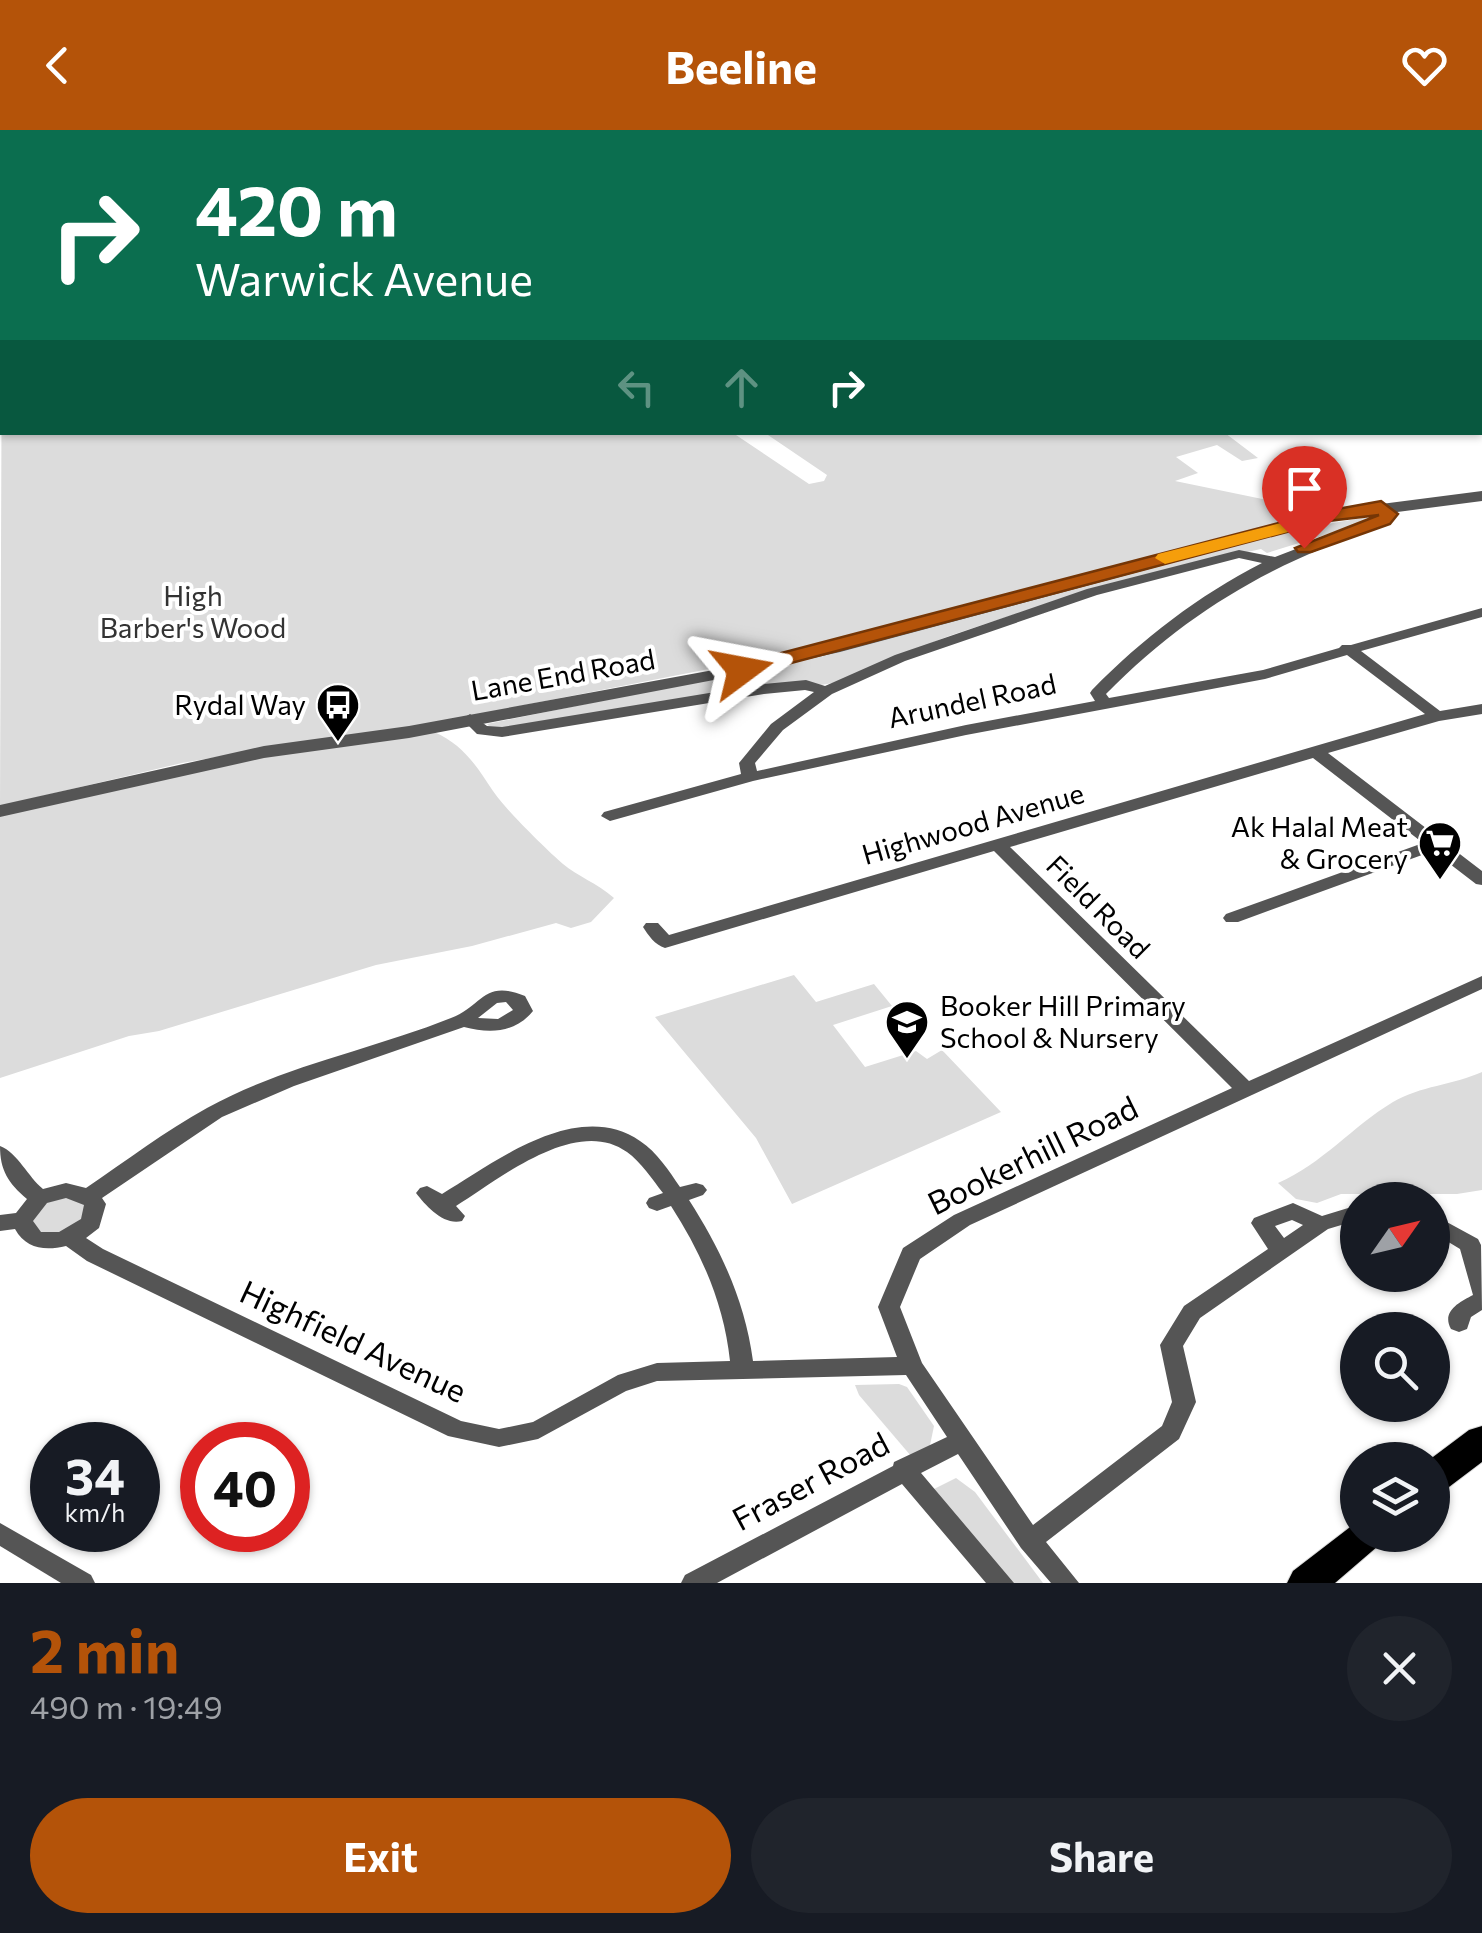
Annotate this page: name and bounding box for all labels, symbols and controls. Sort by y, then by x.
icon: back [30,38,85,93]
text: Beeline [665,38,817,93]
icon: heart [1397,38,1452,93]
text: 420 m [195,165,398,250]
icon: right [30,170,160,300]
text: Warwick Avenue [195,250,533,305]
icon: left [609,360,664,415]
icon: ahead [714,360,769,415]
icon: right [819,360,874,415]
pin [1262,446,1347,549]
icon: arrive [1277,461,1332,516]
park label: High Barber's Wood [100,578,286,644]
position arrow [690,618,794,722]
street label: Lane End Road [468,641,658,707]
street label: Arundel Road [885,666,1059,734]
bus stop icon: Rydal Way [315,682,361,743]
place label: Rydal Way [174,687,306,721]
street label: Highwood Avenue [858,775,1088,871]
place label: Ak Halal Meat & Grocery [1231,809,1408,875]
supermarket icon: Ak Halal Meat & Grocery [1417,820,1463,881]
street label: Field Road [1040,848,1157,965]
place label: Booker Hill Primary School & Nursery [940,988,1186,1054]
school or university icon: Booker Hill Primary School & Nursery [884,999,930,1060]
street label: Bookerhill Road [921,1086,1144,1222]
north arrow [1340,1182,1450,1292]
map controls [1340,1182,1450,1552]
street label: Highfield Avenue [234,1270,473,1410]
button: search [1340,1312,1450,1422]
speed limit sign: 40 [180,1422,310,1552]
street label: Fraser Road [725,1422,895,1538]
button: layers [1340,1442,1450,1552]
text: 34 [65,1444,125,1505]
text: km/h [65,1497,125,1527]
text: 2 min [30,1612,179,1685]
button: close [1347,1616,1452,1721]
text: 490 m · 19:49 [30,1686,223,1726]
button: Exit [30,1798,731,1913]
button: Share [751,1798,1452,1913]

